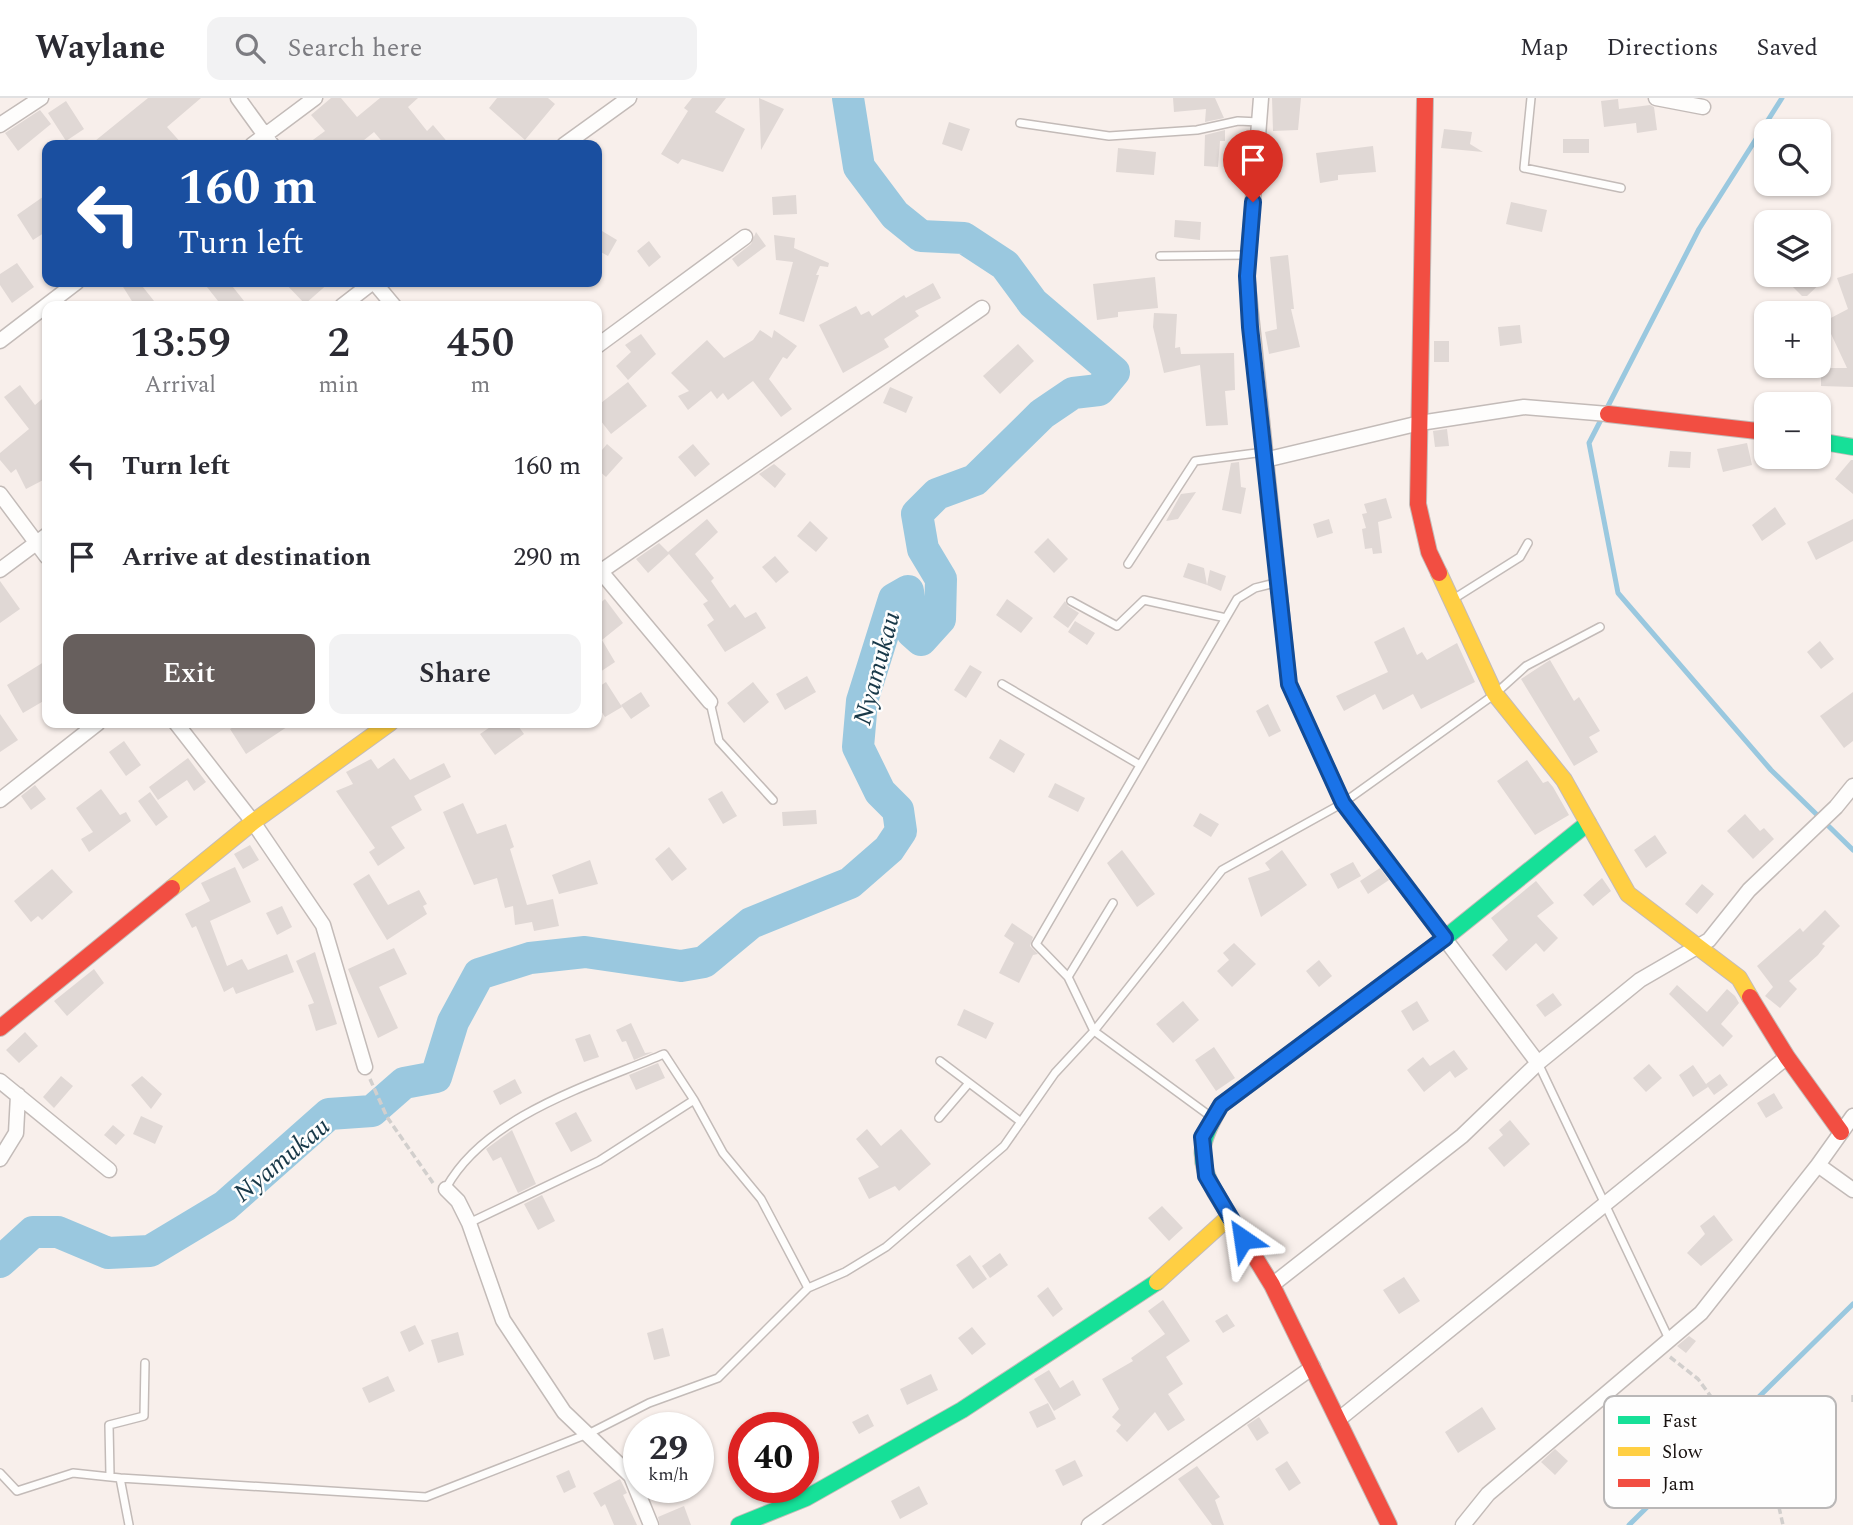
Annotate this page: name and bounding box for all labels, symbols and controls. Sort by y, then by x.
search box [207,17,697,80]
text: Waylane [35,23,165,73]
text: Search here [287,28,422,68]
icon: search [231,29,269,67]
text: Map [1520,30,1568,66]
text: Directions [1606,30,1718,66]
text: Saved [1756,30,1818,66]
map controls [1754,119,1831,469]
button: search [1754,119,1831,196]
pin [1223,130,1283,202]
icon: arrive [1234,141,1272,179]
text: 160 m [178,151,317,226]
icon: left [63,168,154,259]
button: layers [1754,210,1831,287]
text: Turn left [178,219,304,268]
button: + [1754,301,1831,378]
text: 13:59 [130,312,231,375]
text: 2 [327,312,350,375]
text: 450 [447,312,514,375]
text: Arrival [144,368,216,403]
text: min [319,368,359,403]
text: m [471,368,490,403]
button: − [1754,392,1831,469]
text: Turn left [122,446,230,486]
text: 160 m [513,446,581,486]
icon: left [63,447,101,485]
text: Arrive at destination [122,537,371,577]
text: 290 m [513,537,581,577]
icon: arrive [63,538,101,576]
water label: Nyamukau [843,606,911,730]
button: Exit [63,634,315,714]
button: Share [329,634,581,714]
water label: Nyamukau [224,1107,339,1213]
position arrow [1206,1202,1280,1276]
legend [1604,1396,1836,1508]
text: Fast [1662,1407,1698,1436]
speed limit sign: 40 [728,1412,819,1503]
text: 29 [649,1422,688,1475]
text: Slow [1662,1438,1703,1467]
text: km/h [648,1461,689,1488]
text: Jam [1662,1470,1694,1499]

